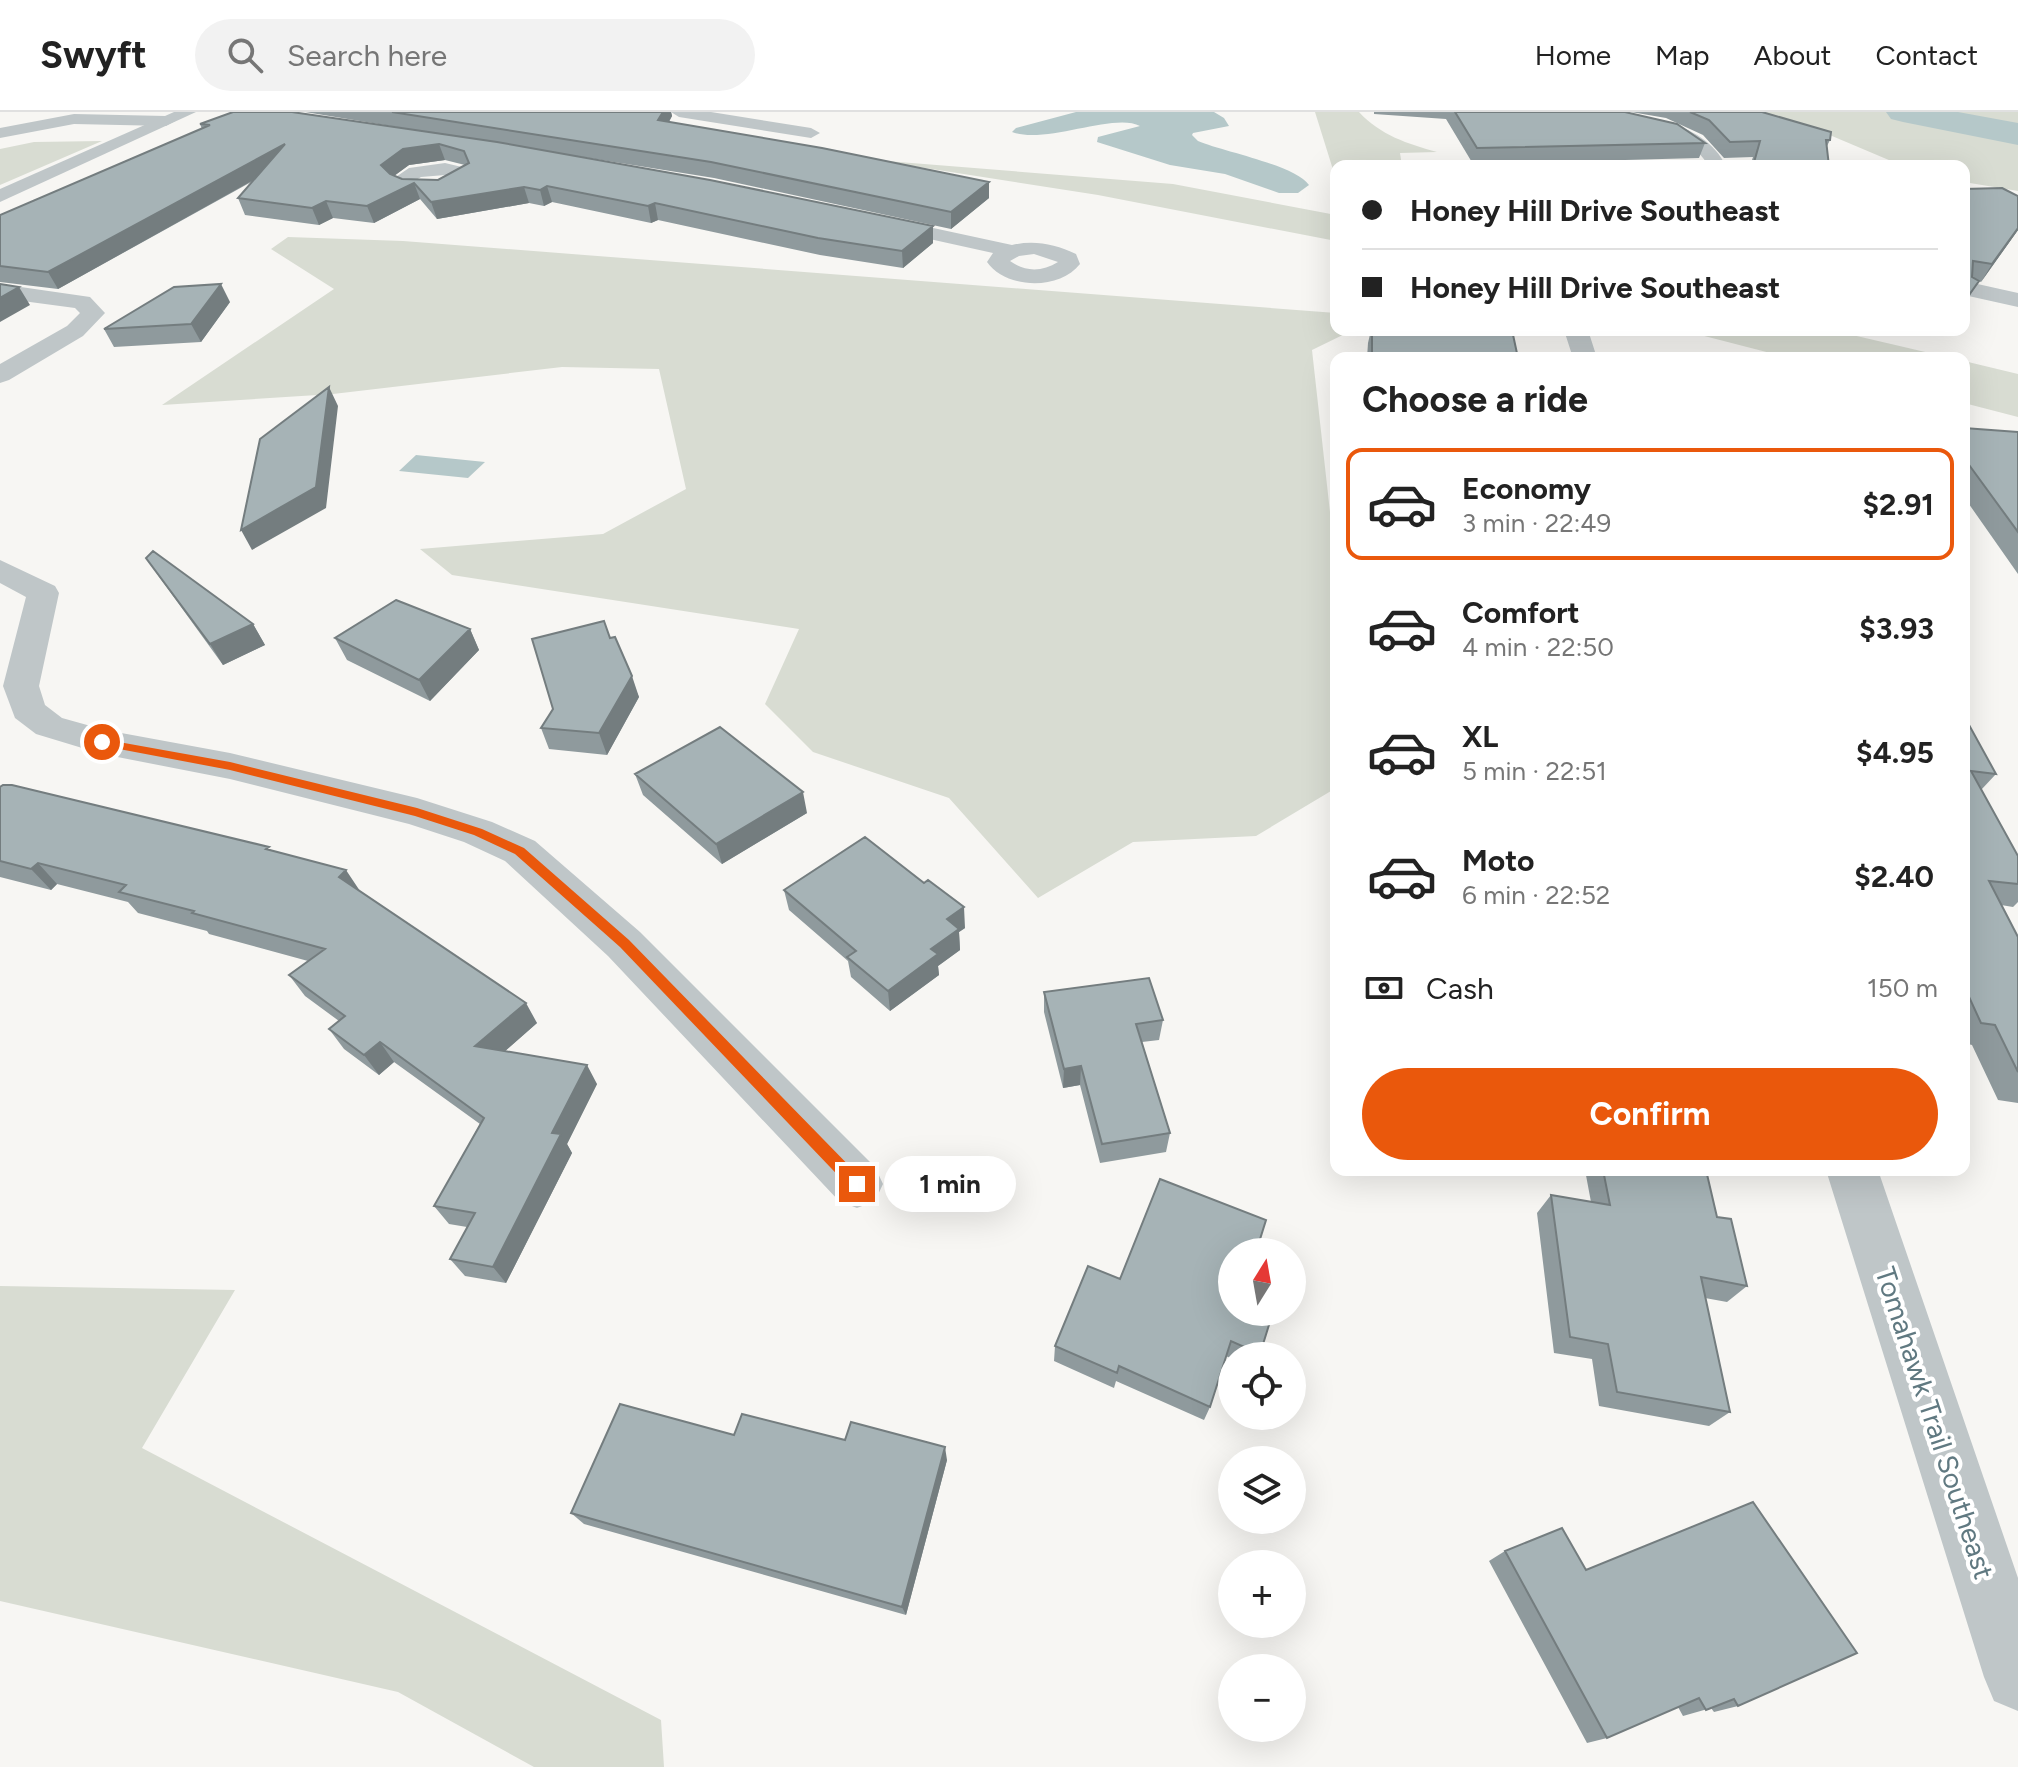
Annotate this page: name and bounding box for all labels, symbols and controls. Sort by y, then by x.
search box [195,19,755,91]
text: Swyft [40,32,147,78]
icon: search [223,33,267,77]
text: Search here [287,37,447,74]
text: Home [1535,38,1611,72]
text: Map [1655,38,1710,72]
text: About [1754,38,1831,72]
text: Contact [1875,38,1978,72]
text: Honey Hill Drive Southeast [1410,192,1780,229]
text: Honey Hill Drive Southeast [1410,269,1780,306]
text: Choose a ride [1362,378,1588,421]
icon: car [1366,468,1438,540]
text: Economy [1462,470,1591,507]
text: $2.91 [1863,486,1934,523]
text: 3 min · 22:49 [1462,507,1611,539]
icon: car [1366,592,1438,664]
text: Comfort [1462,594,1580,631]
text: $3.93 [1859,610,1934,647]
text: 4 min · 22:50 [1462,631,1614,663]
icon: car [1366,716,1438,788]
text: XL [1462,718,1498,755]
route start [84,724,120,760]
text: $4.95 [1856,734,1934,771]
text: 5 min · 22:51 [1462,755,1607,787]
icon: car [1366,840,1438,912]
text: Moto [1462,842,1534,879]
text: $2.40 [1854,858,1934,895]
text: 6 min · 22:52 [1462,879,1610,911]
icon: cash [1362,966,1406,1010]
text: Cash [1426,970,1494,1007]
text: 150 m [1867,972,1938,1004]
button: Confirm [1362,1068,1938,1160]
callout: 1 min [885,1156,1017,1212]
route end [839,1166,875,1202]
text: 1 min [919,1168,981,1200]
north arrow [1218,1238,1306,1326]
map controls [1218,1238,1306,1742]
street label: Tomahawk Trail Southeast [1868,1263,2002,1583]
button: locate [1218,1342,1306,1430]
button: layers [1218,1446,1306,1534]
button: + [1218,1550,1306,1638]
button: − [1218,1654,1306,1742]

